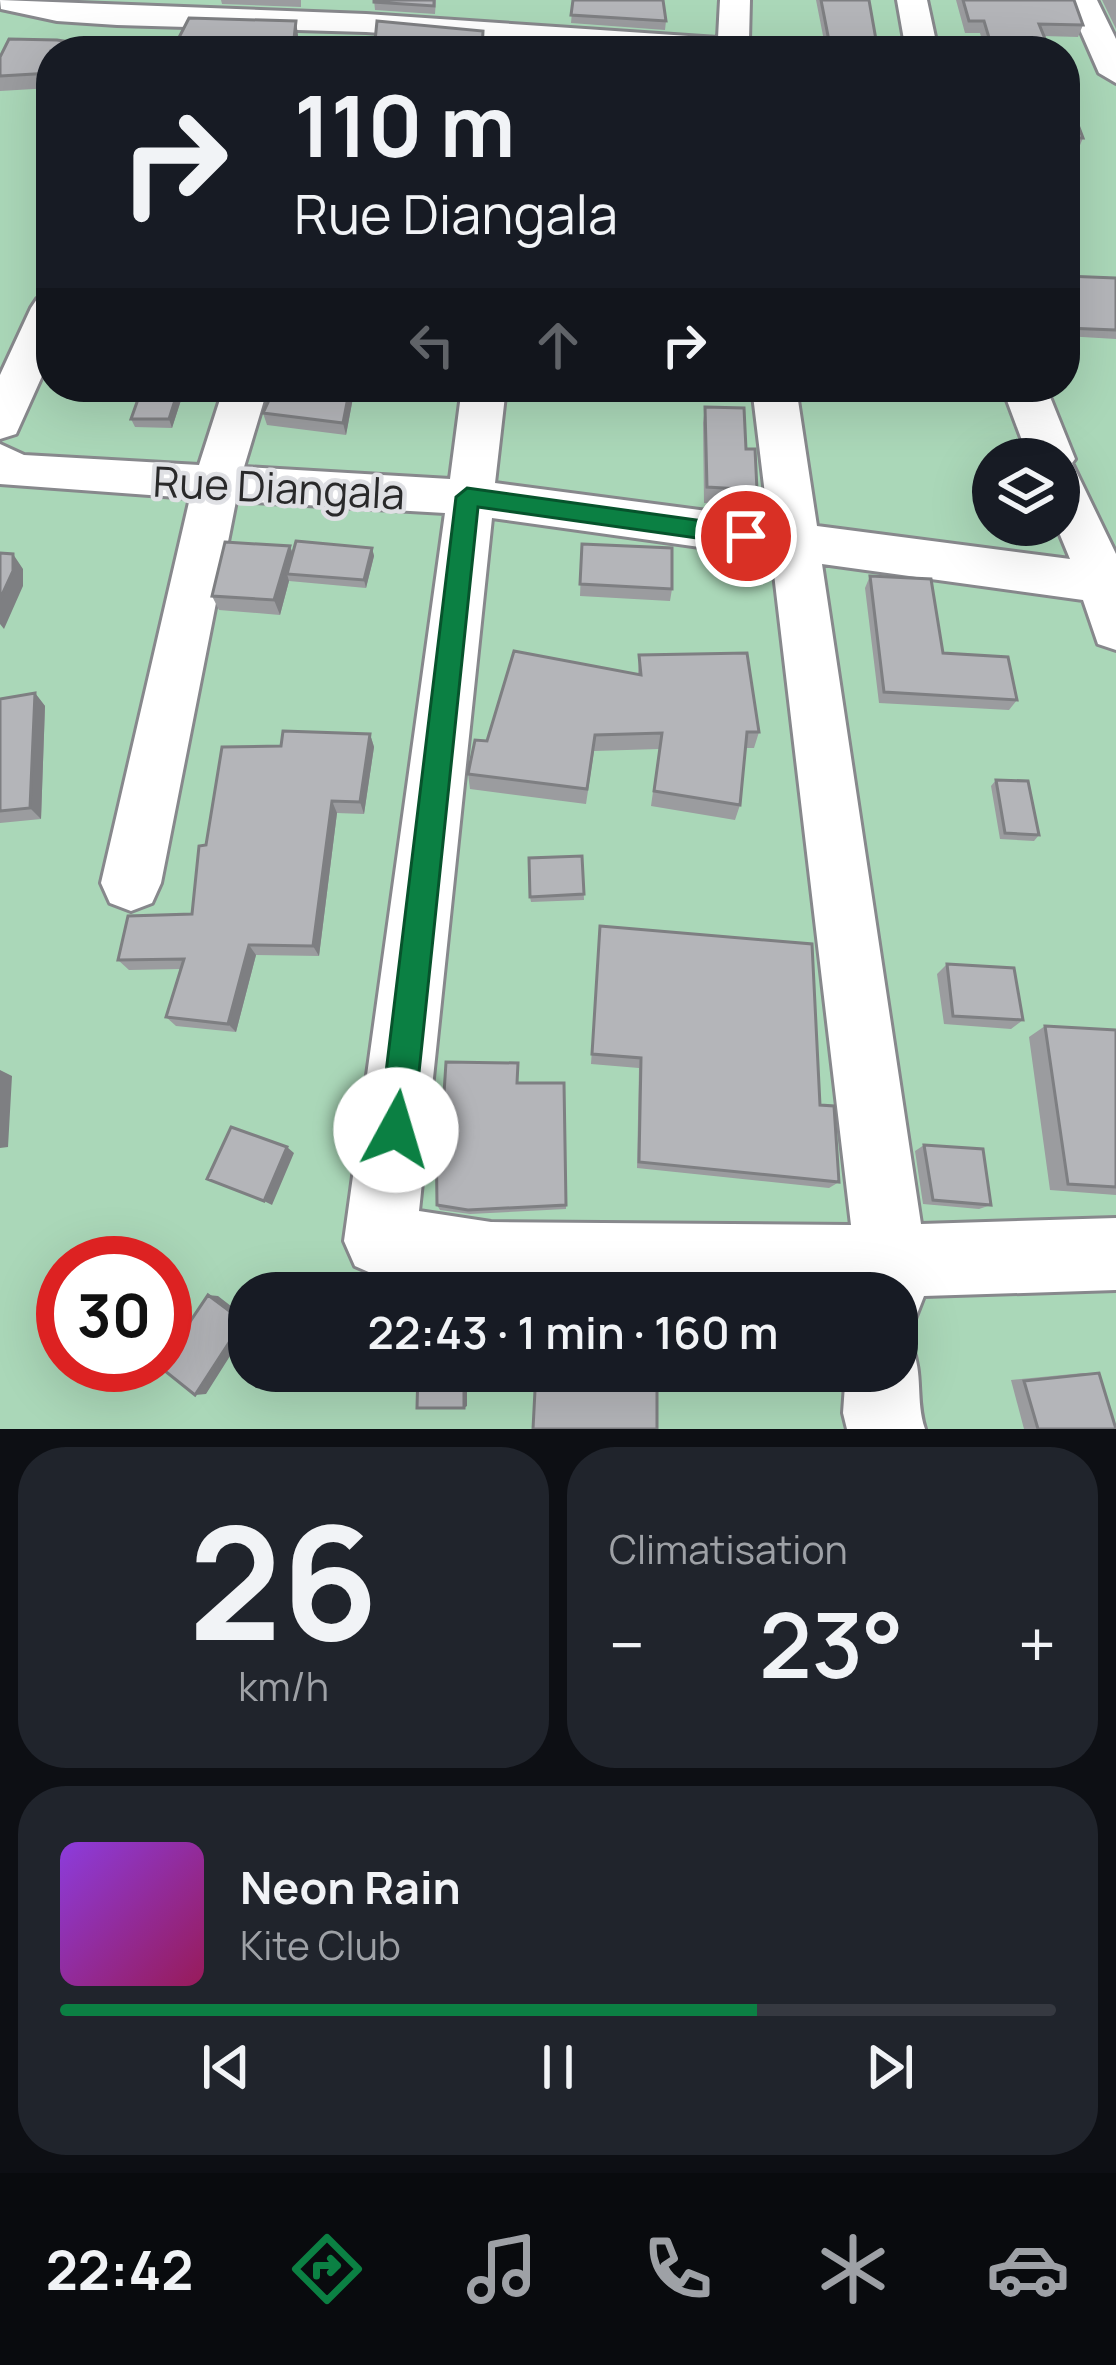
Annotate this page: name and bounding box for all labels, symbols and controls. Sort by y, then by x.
text: 110 m [294,67,515,182]
icon: right [96,84,252,240]
text: Rue Diangala [294,176,618,250]
icon: left [399,312,465,378]
icon: ahead [525,312,591,378]
icon: right [651,312,717,378]
map controls [972,438,1080,546]
button: layers [972,438,1080,546]
street label: Rue Diangala [152,451,406,523]
pin [695,485,797,587]
icon: arrive [713,503,779,569]
position arrow [333,1067,459,1193]
speed limit sign: 30 [36,1236,192,1392]
text: 22:43 · 1 min · 160 m [367,1301,779,1363]
text: 26 [189,1474,378,1687]
text: Climatisation [609,1522,848,1576]
text: 23° [759,1582,904,1705]
text: − [609,1599,645,1689]
text: + [1018,1599,1056,1689]
text: km/h [238,1659,329,1713]
text: Neon Rain [240,1856,461,1918]
text: Kite Club [240,1918,401,1972]
icon: previous [193,2034,259,2100]
icon: pause [525,2034,591,2100]
icon: next [857,2034,923,2100]
icon: directions [285,2227,369,2311]
icon: music [460,2227,544,2311]
icon: phone [636,2227,720,2311]
icon: climate [811,2227,895,2311]
icon: car [986,2227,1070,2311]
text: 22:42 [46,2232,194,2306]

